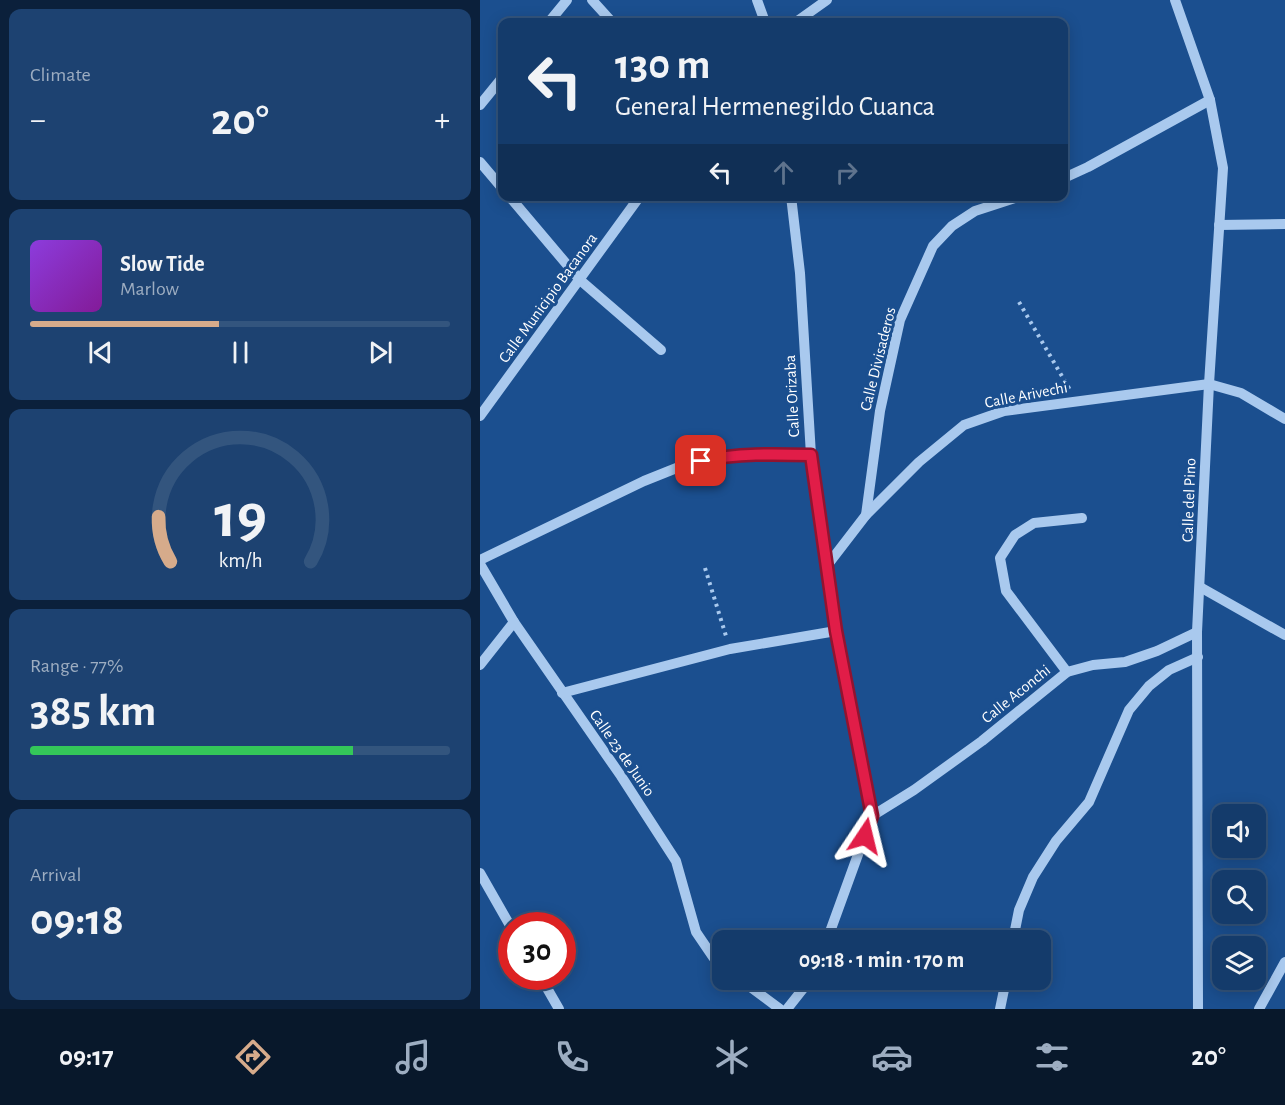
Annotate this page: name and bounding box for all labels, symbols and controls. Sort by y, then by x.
icon: left [516,42,594,120]
text: 130 m [615,44,710,86]
text: Climate [30,65,91,85]
text: General Hermenegildo Cuanca [615,93,935,120]
text: 20° [211,98,269,143]
text: − [30,104,46,137]
text: + [434,104,450,137]
icon: left [704,156,737,189]
icon: ahead [767,156,800,189]
icon: right [830,156,863,189]
street label: Calle Municipio Bacanora [496,230,600,366]
text: Slow Tide [120,253,205,275]
text: Marlow [120,279,179,299]
street label: Calle Divisaderos [857,305,899,413]
icon: previous [84,336,117,369]
icon: pause [224,336,257,369]
icon: next [364,336,397,369]
street label: Calle Orizaba [782,354,802,438]
street label: Calle Arivechi [983,379,1069,411]
pin [675,435,726,486]
icon: arrive [684,444,717,477]
street label: Calle del Pino [1180,458,1198,542]
text: 19 [214,486,266,548]
text: km/h [218,550,262,571]
text: Range · 77% [30,656,123,676]
street label: Calle Aconchi [979,662,1053,726]
text: 385 km [30,689,156,734]
street label: Calle 23 de Junio [586,707,658,799]
position arrow [833,804,897,868]
map controls [1212,804,1266,990]
button: sound [1212,804,1266,858]
text: Arrival [30,865,81,885]
button: search [1212,870,1266,924]
text: 09:18 [30,898,124,943]
speed limit sign: 30 [498,912,576,990]
button: layers [1212,936,1266,990]
text: 09:18 · 1 min · 170 m [799,949,964,971]
icon: directions [232,1036,274,1078]
icon: music [392,1036,434,1078]
icon: phone [551,1036,593,1078]
icon: climate [711,1036,753,1078]
icon: car [871,1036,913,1078]
icon: filters [1031,1036,1073,1078]
text: 09:17 [59,1043,114,1070]
text: 20° [1191,1043,1226,1070]

